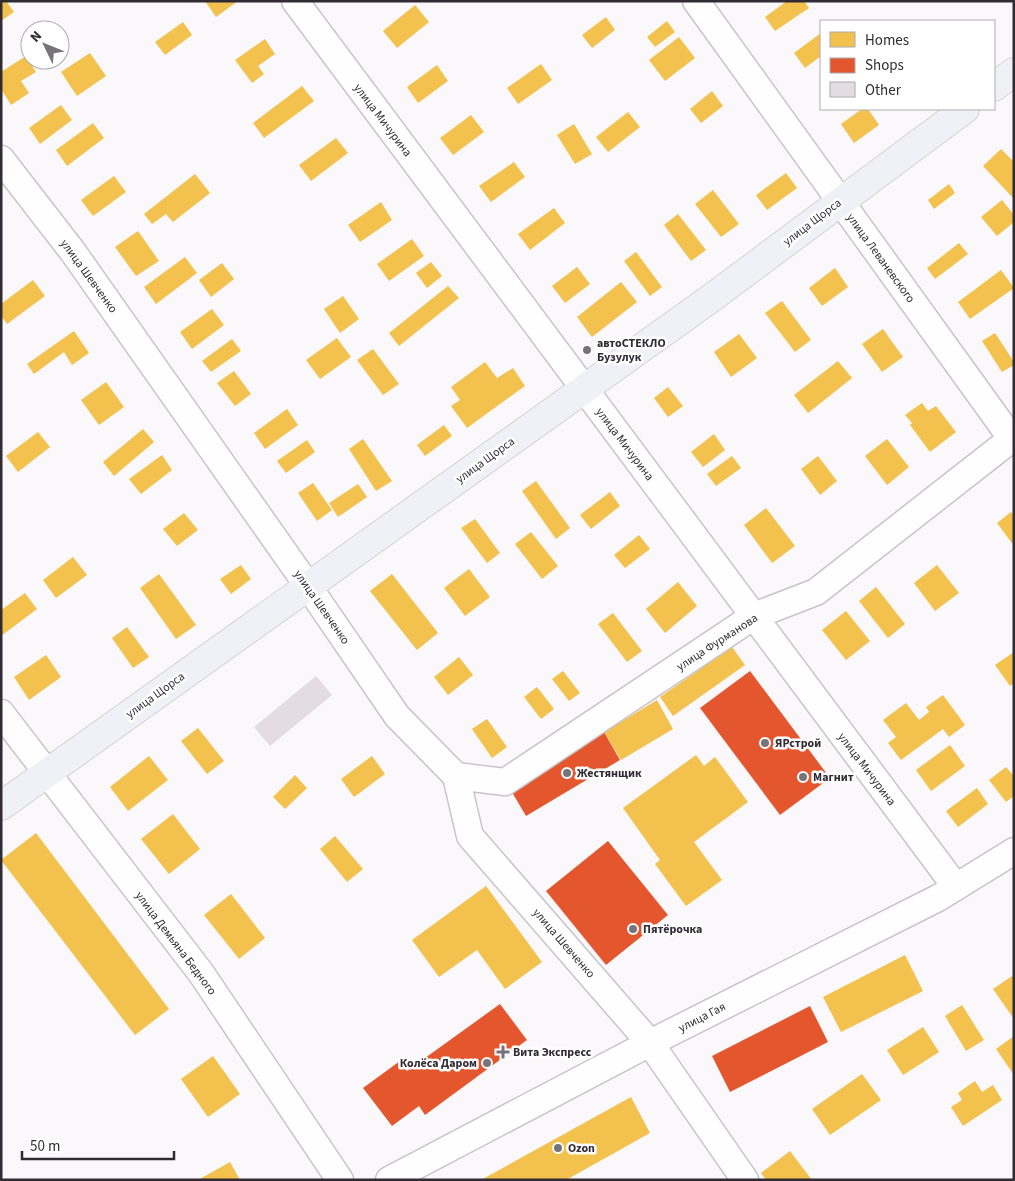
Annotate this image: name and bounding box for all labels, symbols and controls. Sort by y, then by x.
north arrow [20,20,70,70]
legend [820,20,995,110]
text: N [26,27,47,47]
text: Homes [865,30,909,51]
text: Shops [865,55,904,76]
street label: улица Мичурина [350,80,416,160]
text: Other [865,80,902,101]
street label: улица Щорса [780,195,845,250]
street label: улица Леваневского [842,210,919,307]
street label: улица Шевченко [56,236,121,317]
place label: автоСТЕКЛО Бузулук [597,335,666,366]
marker: автоСТЕКЛО Бузулук [581,344,593,356]
street label: улица Мичурина [592,404,658,484]
street label: улица Щорса [452,433,518,488]
street label: улица Шевченко [290,567,354,648]
street label: улица Фурманова [673,610,761,675]
street label: улица Щорса [122,668,188,723]
street label: улица Мичурина [834,729,900,809]
place label: ЯРстрой [775,735,821,752]
marker: ЯРстрой [759,737,771,749]
place label: Жестянщик [577,765,642,782]
marker: Жестянщик [561,767,573,779]
place label: Магнит [813,769,854,786]
marker: Магнит [797,771,809,783]
street label: улица Демьяна Бедного [131,888,220,999]
street label: улица Шевченко [529,905,599,982]
place label: Пятёрочка [643,921,702,938]
marker: Пятёрочка [627,923,639,935]
street label: улица Гая [676,998,729,1037]
place label: Вита Экспресс [513,1044,592,1061]
marker: Вита Экспресс [497,1046,509,1058]
place label: Колёса Даром [400,1055,477,1072]
marker: Колёса Даром [481,1057,493,1069]
scale bar [22,1128,175,1160]
text: 50 m [30,1136,60,1157]
place label: Ozon [568,1140,595,1157]
marker: Ozon [552,1142,564,1154]

